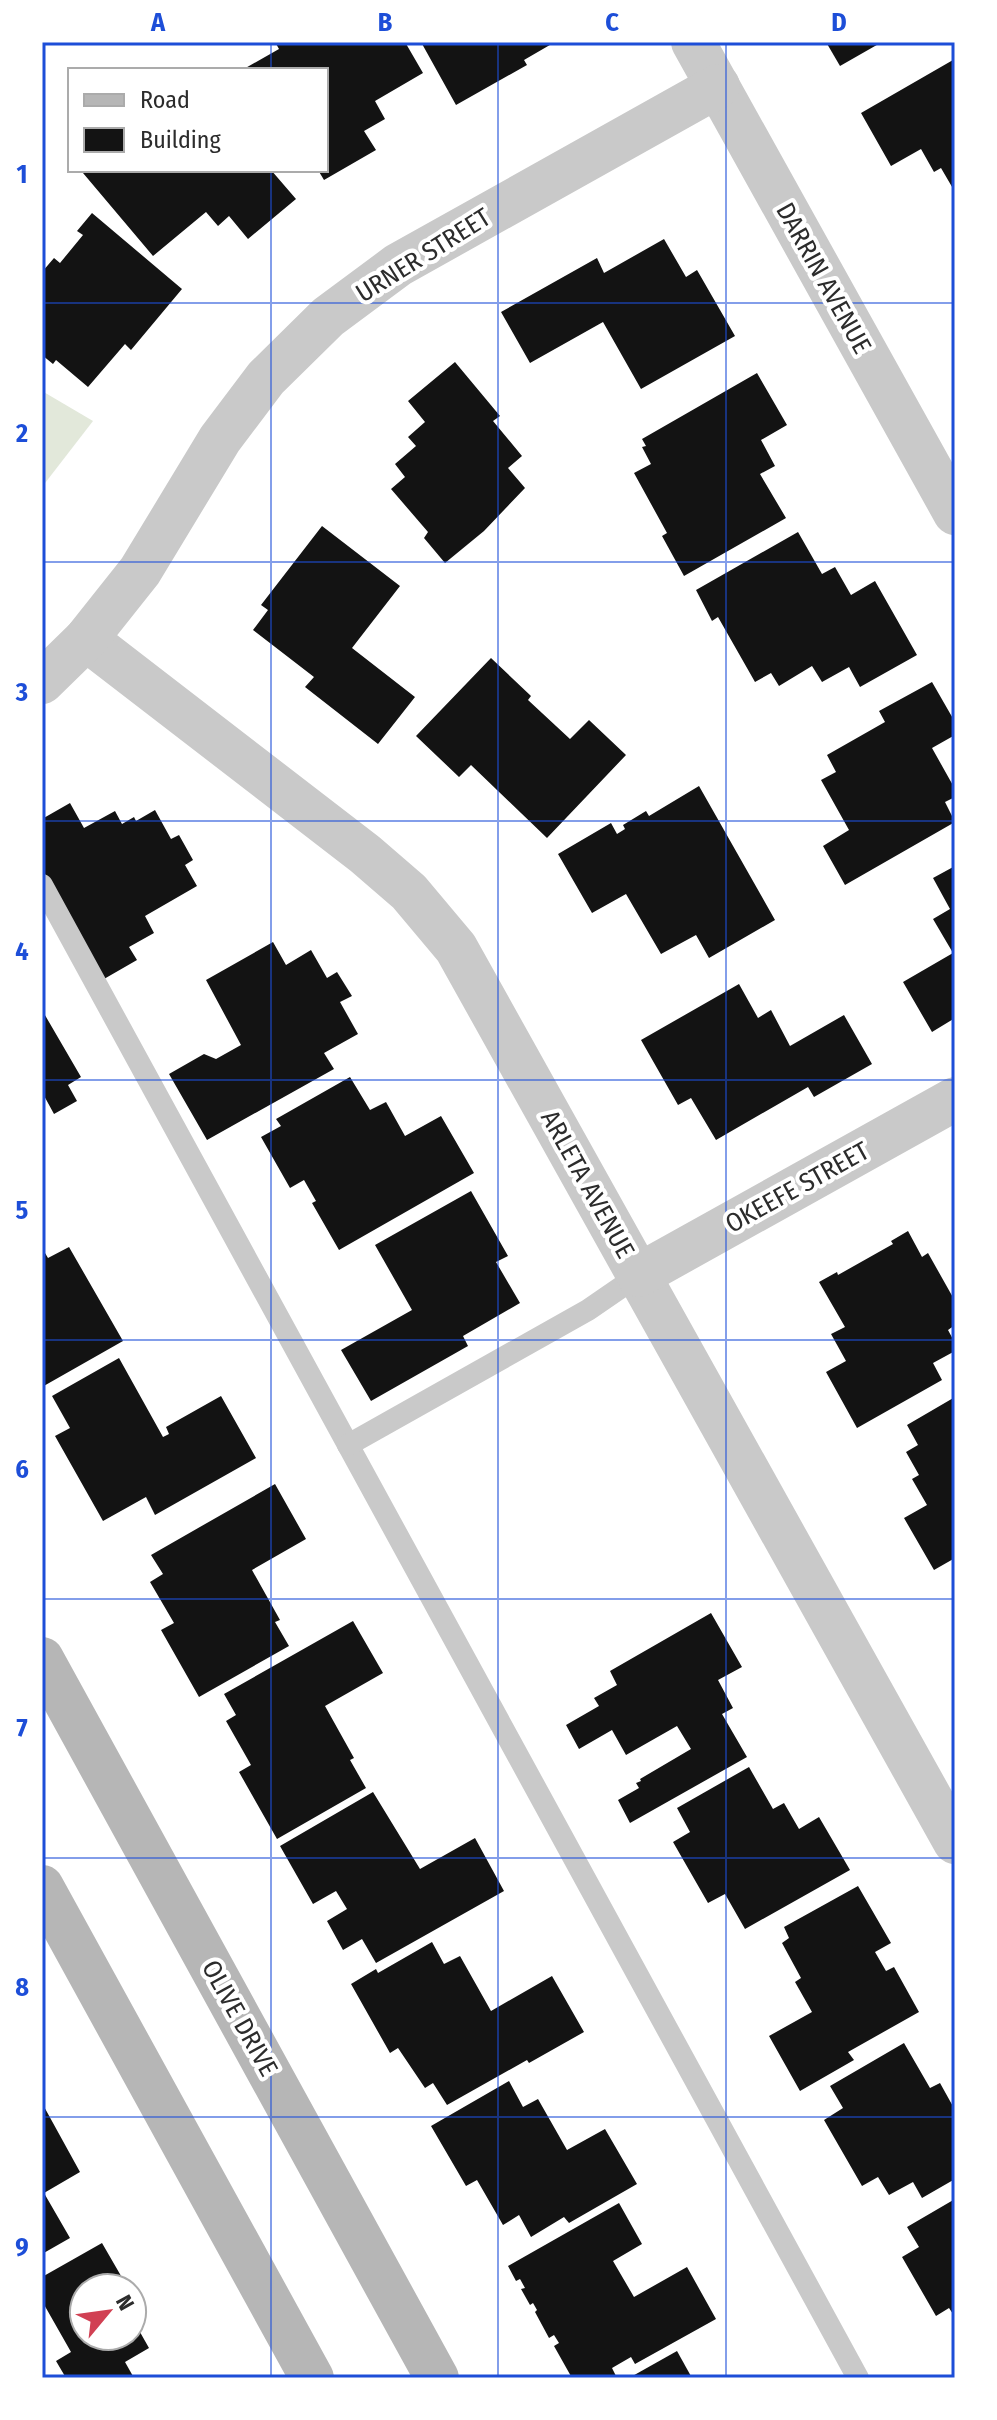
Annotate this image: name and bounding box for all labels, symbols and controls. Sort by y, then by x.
text: A [150,7,166,38]
text: B [378,7,393,38]
text: C [605,7,619,38]
text: D [831,7,847,38]
legend [68,68,328,172]
text: Road [140,86,190,114]
text: Building [140,126,222,154]
text: 1 [17,159,28,190]
street label: DARRIN AVENUE [769,197,878,359]
street label: URNER STREET [350,202,496,309]
text: 2 [15,418,28,449]
text: 3 [15,677,28,708]
text: 4 [15,936,29,967]
street label: ARLETA AVENUE [534,1105,641,1264]
street label: OKEEFE STREET [720,1135,874,1240]
text: 5 [16,1195,29,1226]
text: 6 [15,1454,29,1485]
text: 7 [16,1713,28,1744]
street label: OLIVE DRIVE [195,1955,284,2082]
text: 8 [15,1972,29,2003]
text: 9 [15,2232,29,2263]
north arrow [68,2272,148,2352]
text: N [110,2290,140,2315]

